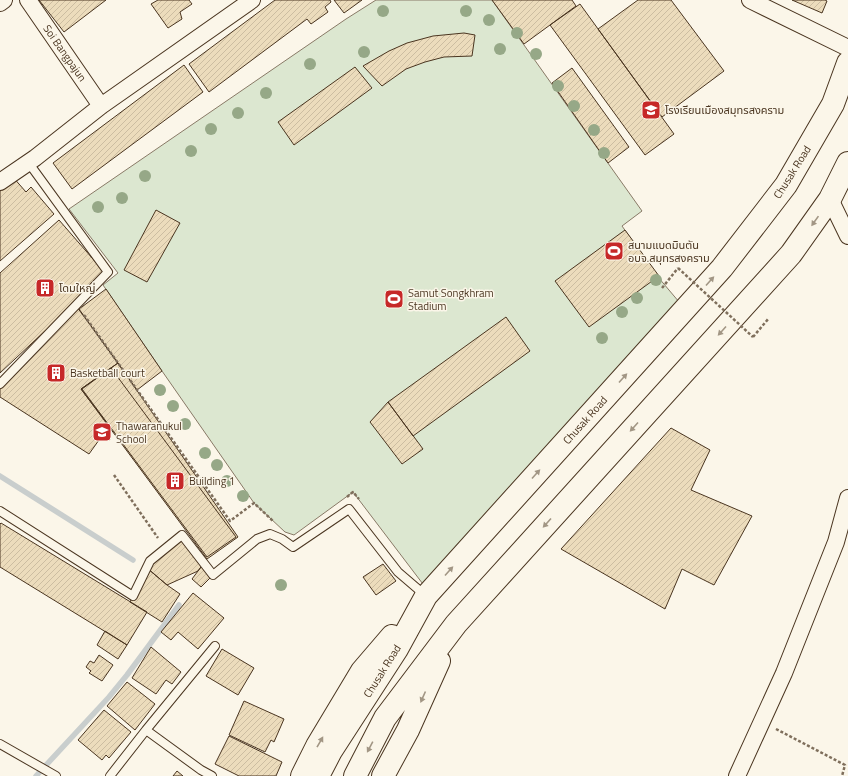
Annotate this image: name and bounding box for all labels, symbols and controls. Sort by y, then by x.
street label: Soi Bangpajun [40,21,91,85]
school or university icon: โรงเรียนเมืองสมุทรสงคราม [640,99,662,121]
place label: โรงเรียนเมืองสมุทรสงคราม [665,102,784,118]
street label: Chusak Road [769,142,815,202]
one-way arrow [811,216,819,226]
place label: สนามแบดมินตัน อบจ.สมุทรสงคราม [628,237,710,266]
sports icon: สนามแบดมินตัน อบจ.สมุทรสงคราม [603,240,625,262]
one-way arrow [705,276,714,287]
building icon: โดมใหญ่ [34,277,56,299]
place label: โดมใหญ่ [59,280,95,296]
place label: Samut Songkhram Stadium [408,285,494,314]
sports icon: Samut Songkhram Stadium [383,288,405,310]
one-way arrow [717,325,726,336]
building icon: Basketball court [45,362,67,384]
place label: Basketball court [70,365,145,381]
one-way arrow [618,373,627,383]
street label: Chusak Road [559,392,611,448]
place label: Thawaranukul School [116,418,182,447]
school or university icon: Thawaranukul School [91,421,113,443]
one-way arrow [630,422,639,432]
one-way arrow [531,469,540,480]
building icon: Building 1 [164,470,186,492]
place label: Building 1 [189,473,235,489]
one-way arrow [542,518,552,528]
one-way arrow [444,566,453,576]
street label: Chusak Road [359,641,405,701]
one-way arrow [419,692,425,704]
one-way arrow [317,736,324,748]
one-way arrow [366,741,373,753]

